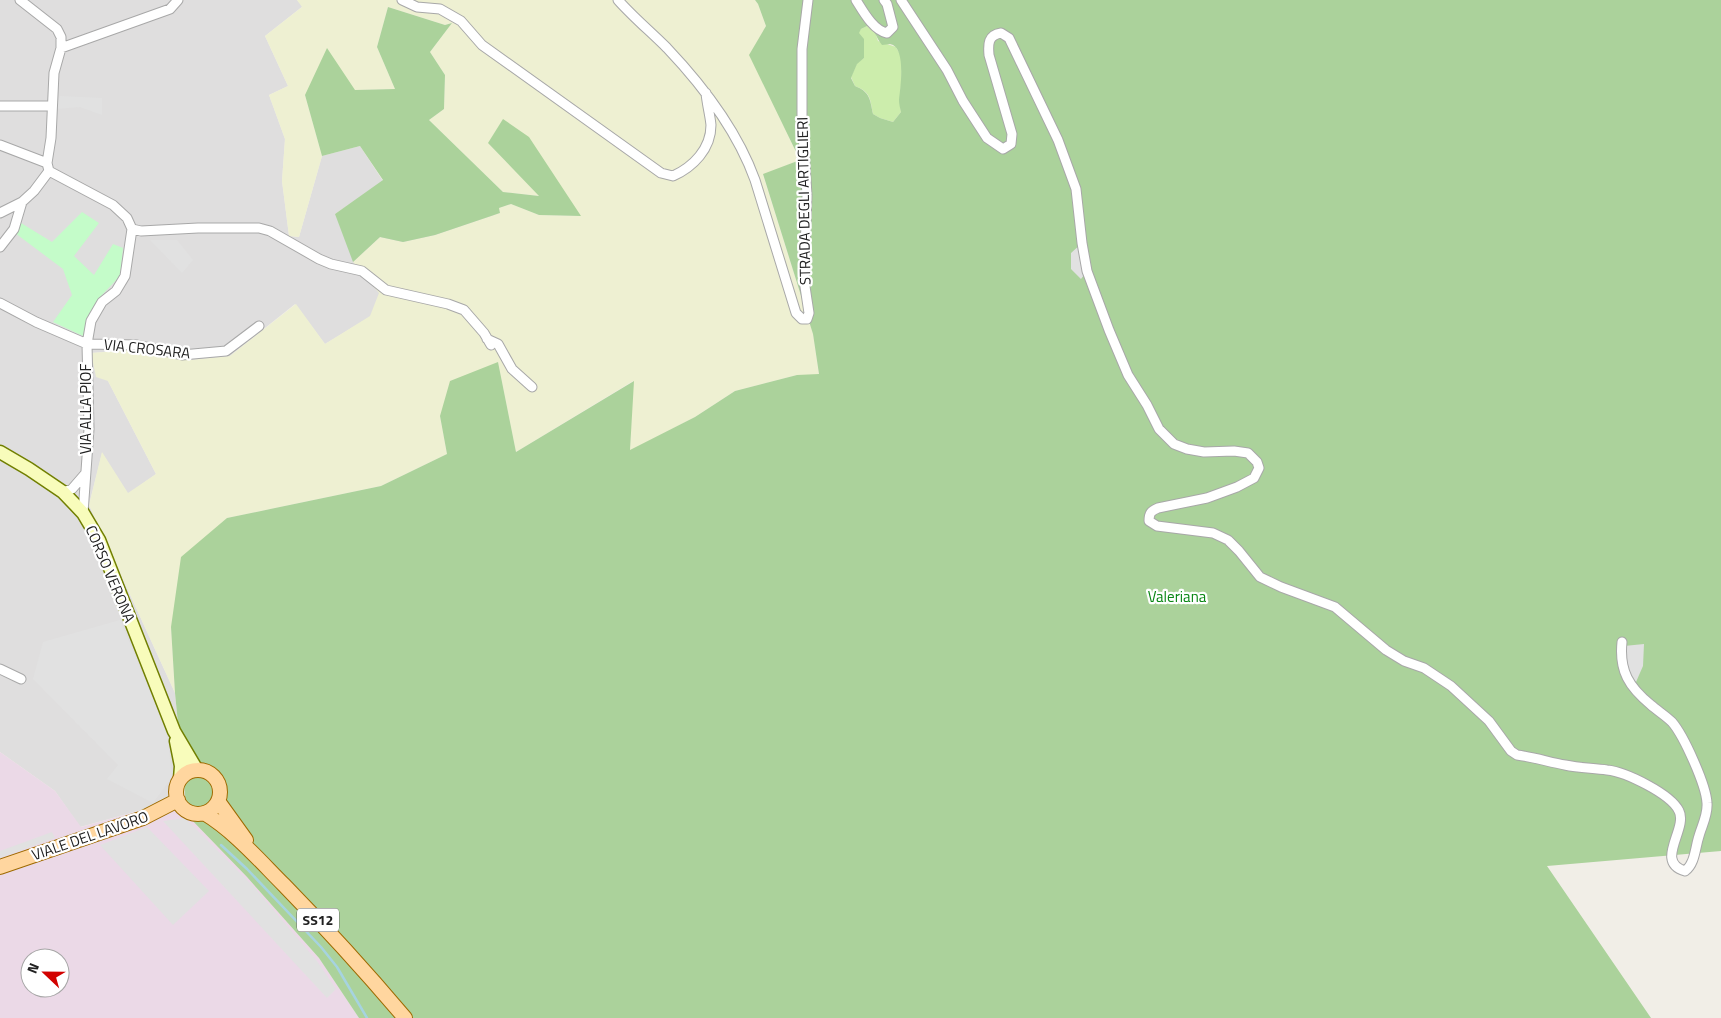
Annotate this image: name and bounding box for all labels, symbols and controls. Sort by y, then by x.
street label: STRADA DEGLI ARTIGLIERI [791,117,816,285]
street label: VIA CROSARA [103,333,192,364]
street label: VIA ALLA PIOF [74,364,97,454]
street label: CORSO VERONA [80,522,141,626]
park label: Valeriana [1148,585,1207,608]
street label: VIALE DEL LAVORO [28,805,151,866]
road number: SS12 [297,908,339,932]
north arrow [20,948,70,998]
text: N [21,960,44,976]

